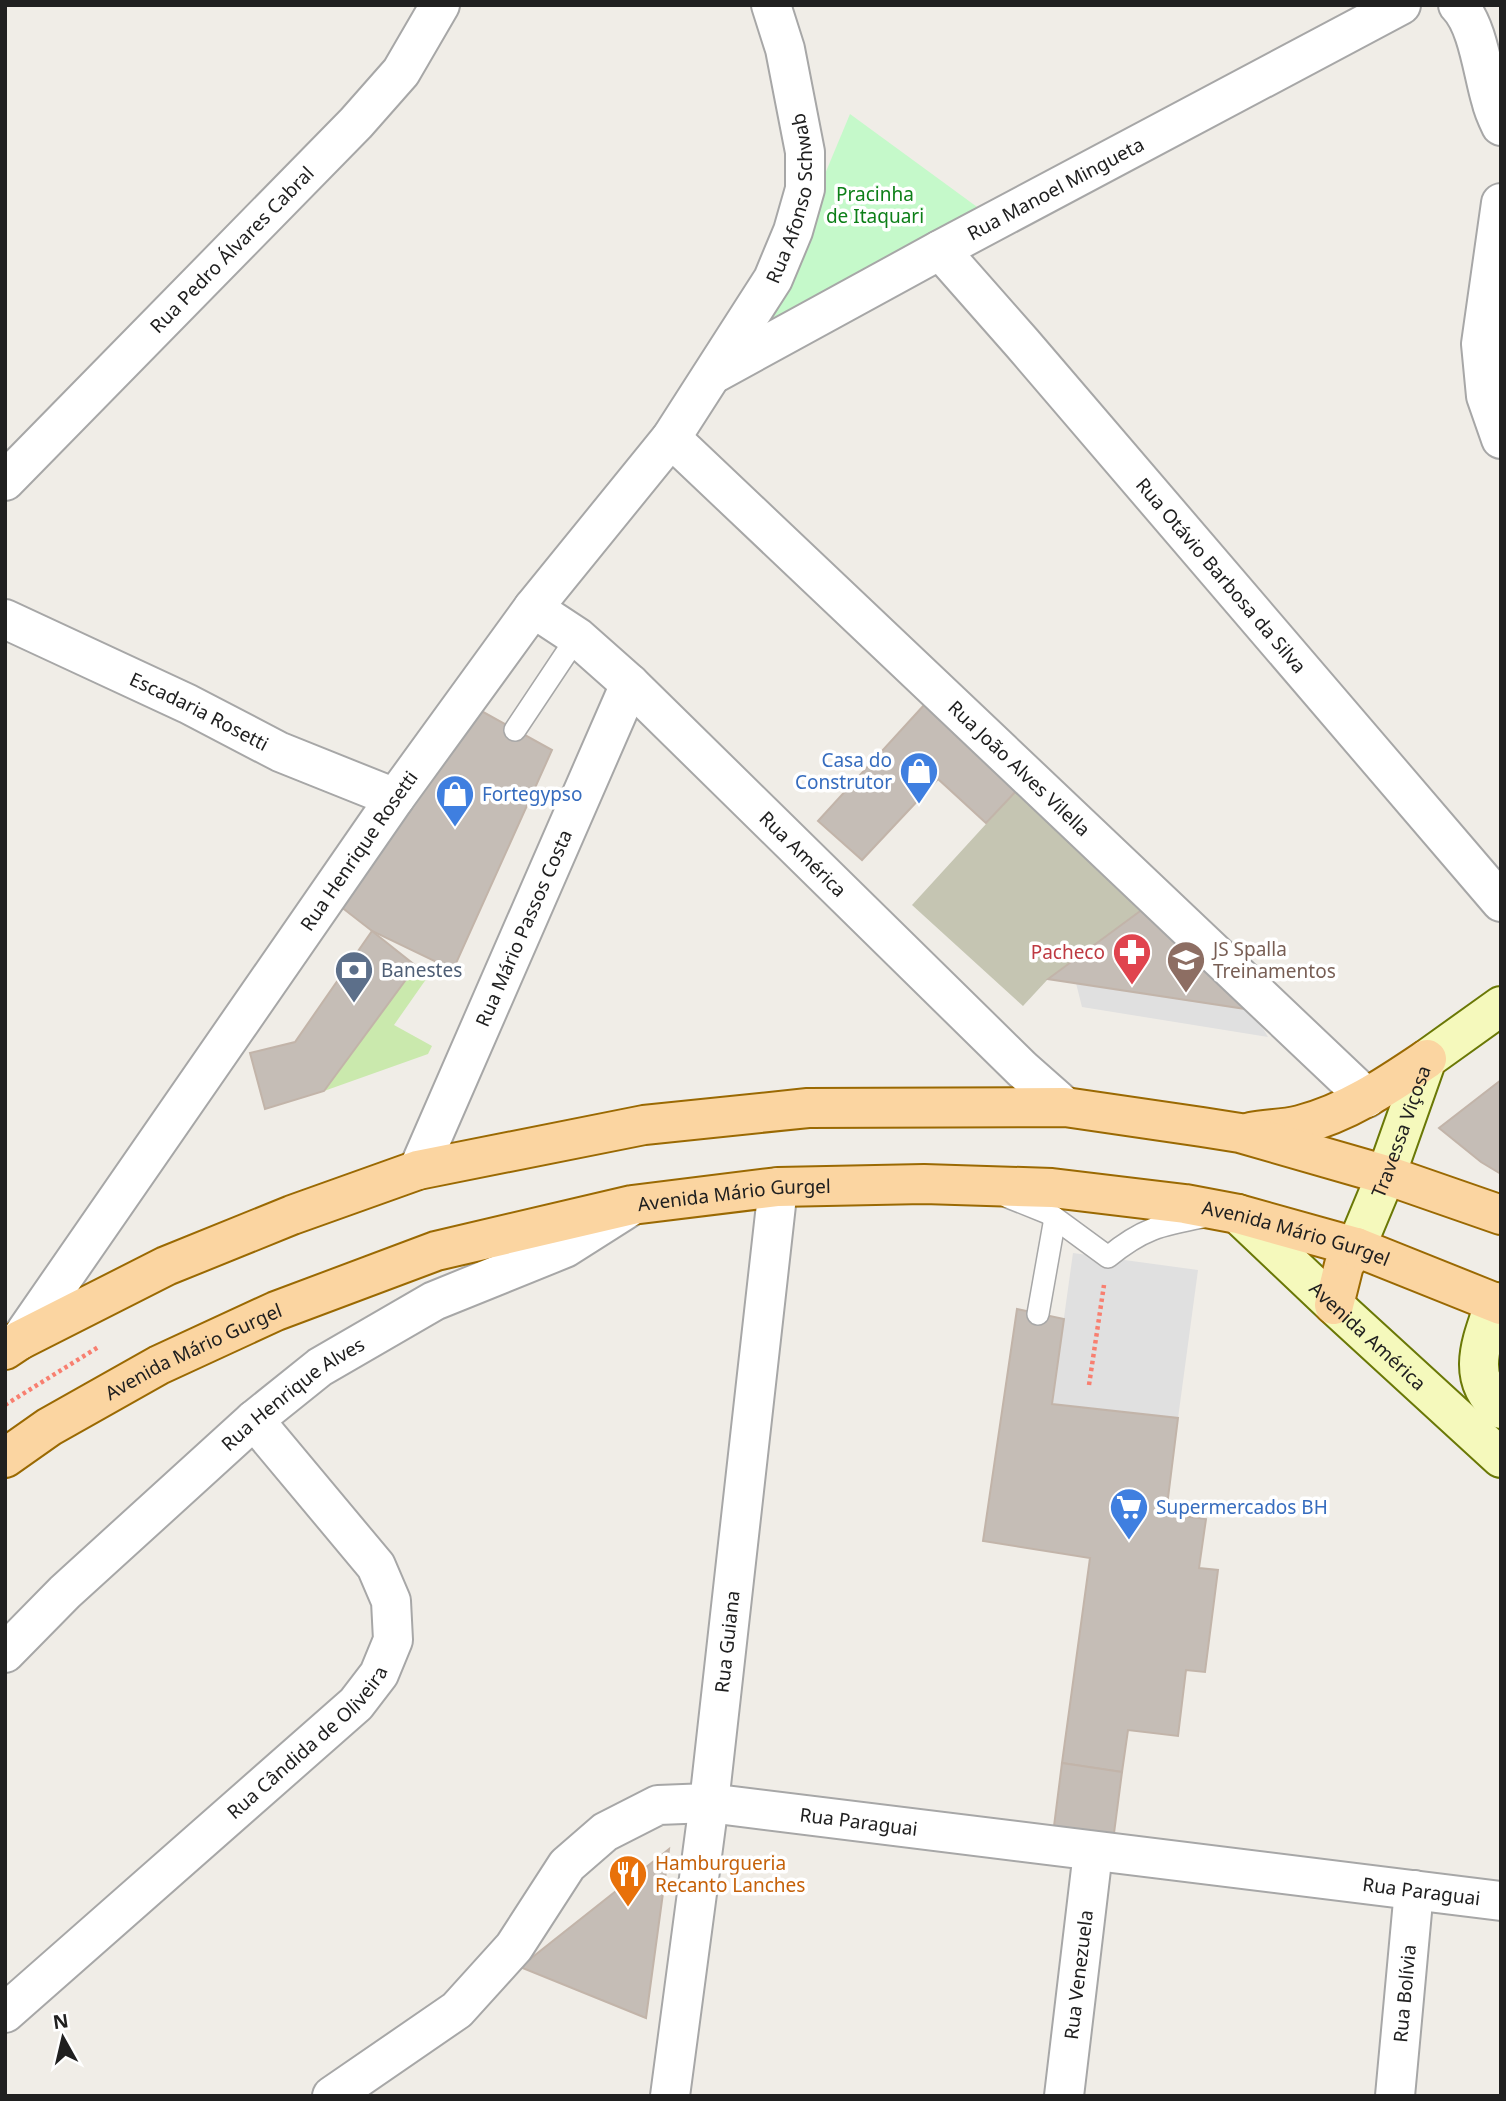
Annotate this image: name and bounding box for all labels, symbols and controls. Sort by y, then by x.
street label: Rua Afonso Schwab [760,111,818,287]
street label: Rua Manoel Mingueta [963,131,1148,246]
street label: Rua Pedro Álvares Cabral [144,161,320,339]
park label: Pracinha de Itaquari [826,181,924,229]
street label: Rua Otávio Barbosa da Silva [1130,472,1312,678]
street label: Escadaria Rosetti [126,666,273,757]
street label: Rua João Alves Vilella [943,695,1096,842]
place label: Casa do Construtor [795,747,892,795]
shop icon: Casa do Construtor [898,750,940,805]
street label: Rua Henrique Rosetti [294,766,424,936]
shop icon: Fortegypso [434,773,476,828]
place label: Fortegypso [482,781,582,807]
street label: Rua América [754,805,852,903]
street label: Rua Mário Passos Costa [469,825,578,1031]
pharmacy icon: Pacheco [1111,931,1153,986]
place label: JS Spalla Treinamentos [1211,936,1336,984]
place label: Pacheco [1031,939,1105,965]
school or university icon: JS Spalla Treinamentos [1165,939,1207,994]
bank icon: Banestes [333,949,375,1004]
place label: Banestes [381,957,462,983]
street label: Travessa Viçosa [1365,1062,1437,1202]
street label: Avenida Mário Gurgel [636,1173,831,1217]
street label: Avenida Mário Gurgel [1200,1194,1394,1272]
street label: Avenida América [1304,1276,1432,1396]
street label: Avenida Mário Gurgel [100,1297,285,1406]
street label: Rua Henrique Alves [216,1331,369,1457]
supermarket icon: Supermercados BH [1108,1486,1150,1541]
place label: Supermercados BH [1156,1494,1328,1520]
street label: Rua Guiana [708,1589,746,1694]
street label: Rua Cândida de Oliveira [221,1663,394,1825]
street label: Rua Paraguai [798,1801,919,1842]
place label: Hamburgueria Recanto Lanches [655,1850,805,1898]
restaurant icon: Hamburgueria Recanto Lanches [607,1853,649,1908]
street label: Rua Paraguai [1361,1871,1482,1911]
street label: Rua Venezuela [1058,1909,1099,2041]
street label: Rua Bolívia [1387,1943,1422,2043]
north arrow [28,2003,98,2073]
text: N [51,2007,70,2035]

